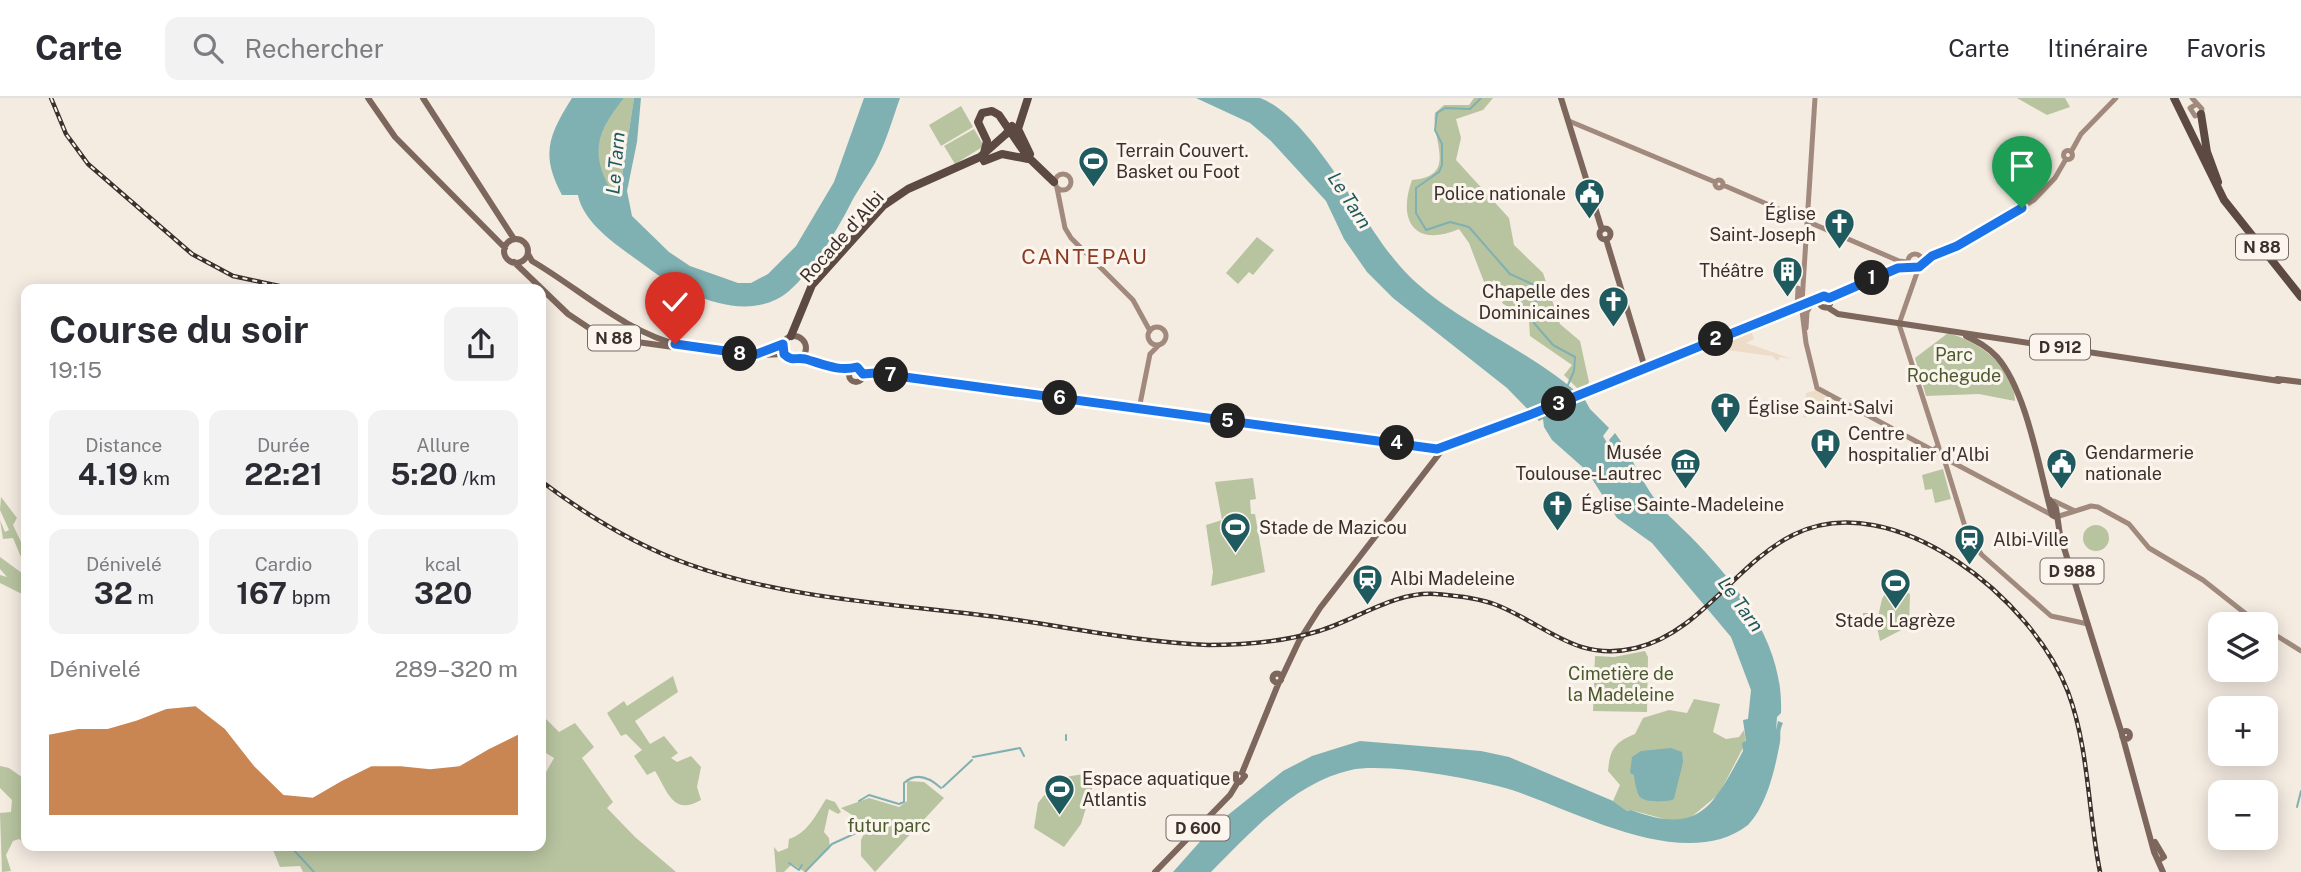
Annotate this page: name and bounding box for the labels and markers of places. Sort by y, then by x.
pin [1992,136,2052,208]
place label: Terrain Couvert. Basket ou Foot [1116,140,1249,182]
sports icon: Terrain Couvert. Basket ou Foot [1076,144,1110,188]
public building icon: Police nationale [1572,177,1606,221]
place label: Police nationale [1433,183,1566,204]
place label: Église Saint-Joseph [1709,202,1816,245]
church icon: Église Saint-Joseph [1822,207,1856,251]
building icon: Théâtre [1770,254,1804,298]
place label: Théâtre [1699,260,1764,281]
pin: 1 [1854,260,1890,296]
pin [645,272,705,344]
place label: Chapelle des Dominicaines [1479,281,1590,323]
church icon: Chapelle des Dominicaines [1596,285,1630,329]
pin: 2 [1698,322,1734,356]
pin: 8 [722,336,758,372]
pin: 7 [874,358,908,392]
pin: 6 [1042,380,1078,416]
pin: 3 [1542,386,1576,422]
church icon: Église Saint-Salvi [1708,391,1742,435]
place label: Église Saint-Salvi [1748,396,1894,418]
pin: 5 [1210,404,1246,438]
place label: Centre hospitalier d'Albi [1848,423,1989,465]
pin: 4 [1380,426,1414,460]
hospital icon: Centre hospitalier d'Albi [1808,427,1842,471]
place label: Musée Toulouse-Lautrec [1516,442,1662,484]
place label: Gendarmerie nationale [2085,442,2194,484]
museum icon: Musée Toulouse-Lautrec [1668,446,1702,490]
public building icon: Gendarmerie nationale [2045,446,2079,490]
church icon: Église Sainte-Madeleine [1541,488,1575,532]
place label: Église Sainte-Madeleine [1581,493,1784,515]
sports icon: Stade de Mazicou [1219,511,1253,555]
place label: Stade de Mazicou [1259,517,1407,538]
station icon: Albi-Ville [1953,523,1987,567]
place label: Albi-Ville [1993,529,2069,550]
station icon: Albi Madeleine [1350,562,1384,606]
sports icon: Stade Lagrèze [1878,566,1912,610]
place label: Albi Madeleine [1390,568,1515,589]
place label: Stade Lagrèze [1835,610,1955,631]
place label: Espace aquatique Atlantis [1082,768,1230,810]
sports icon: Espace aquatique Atlantis [1042,772,1076,816]

